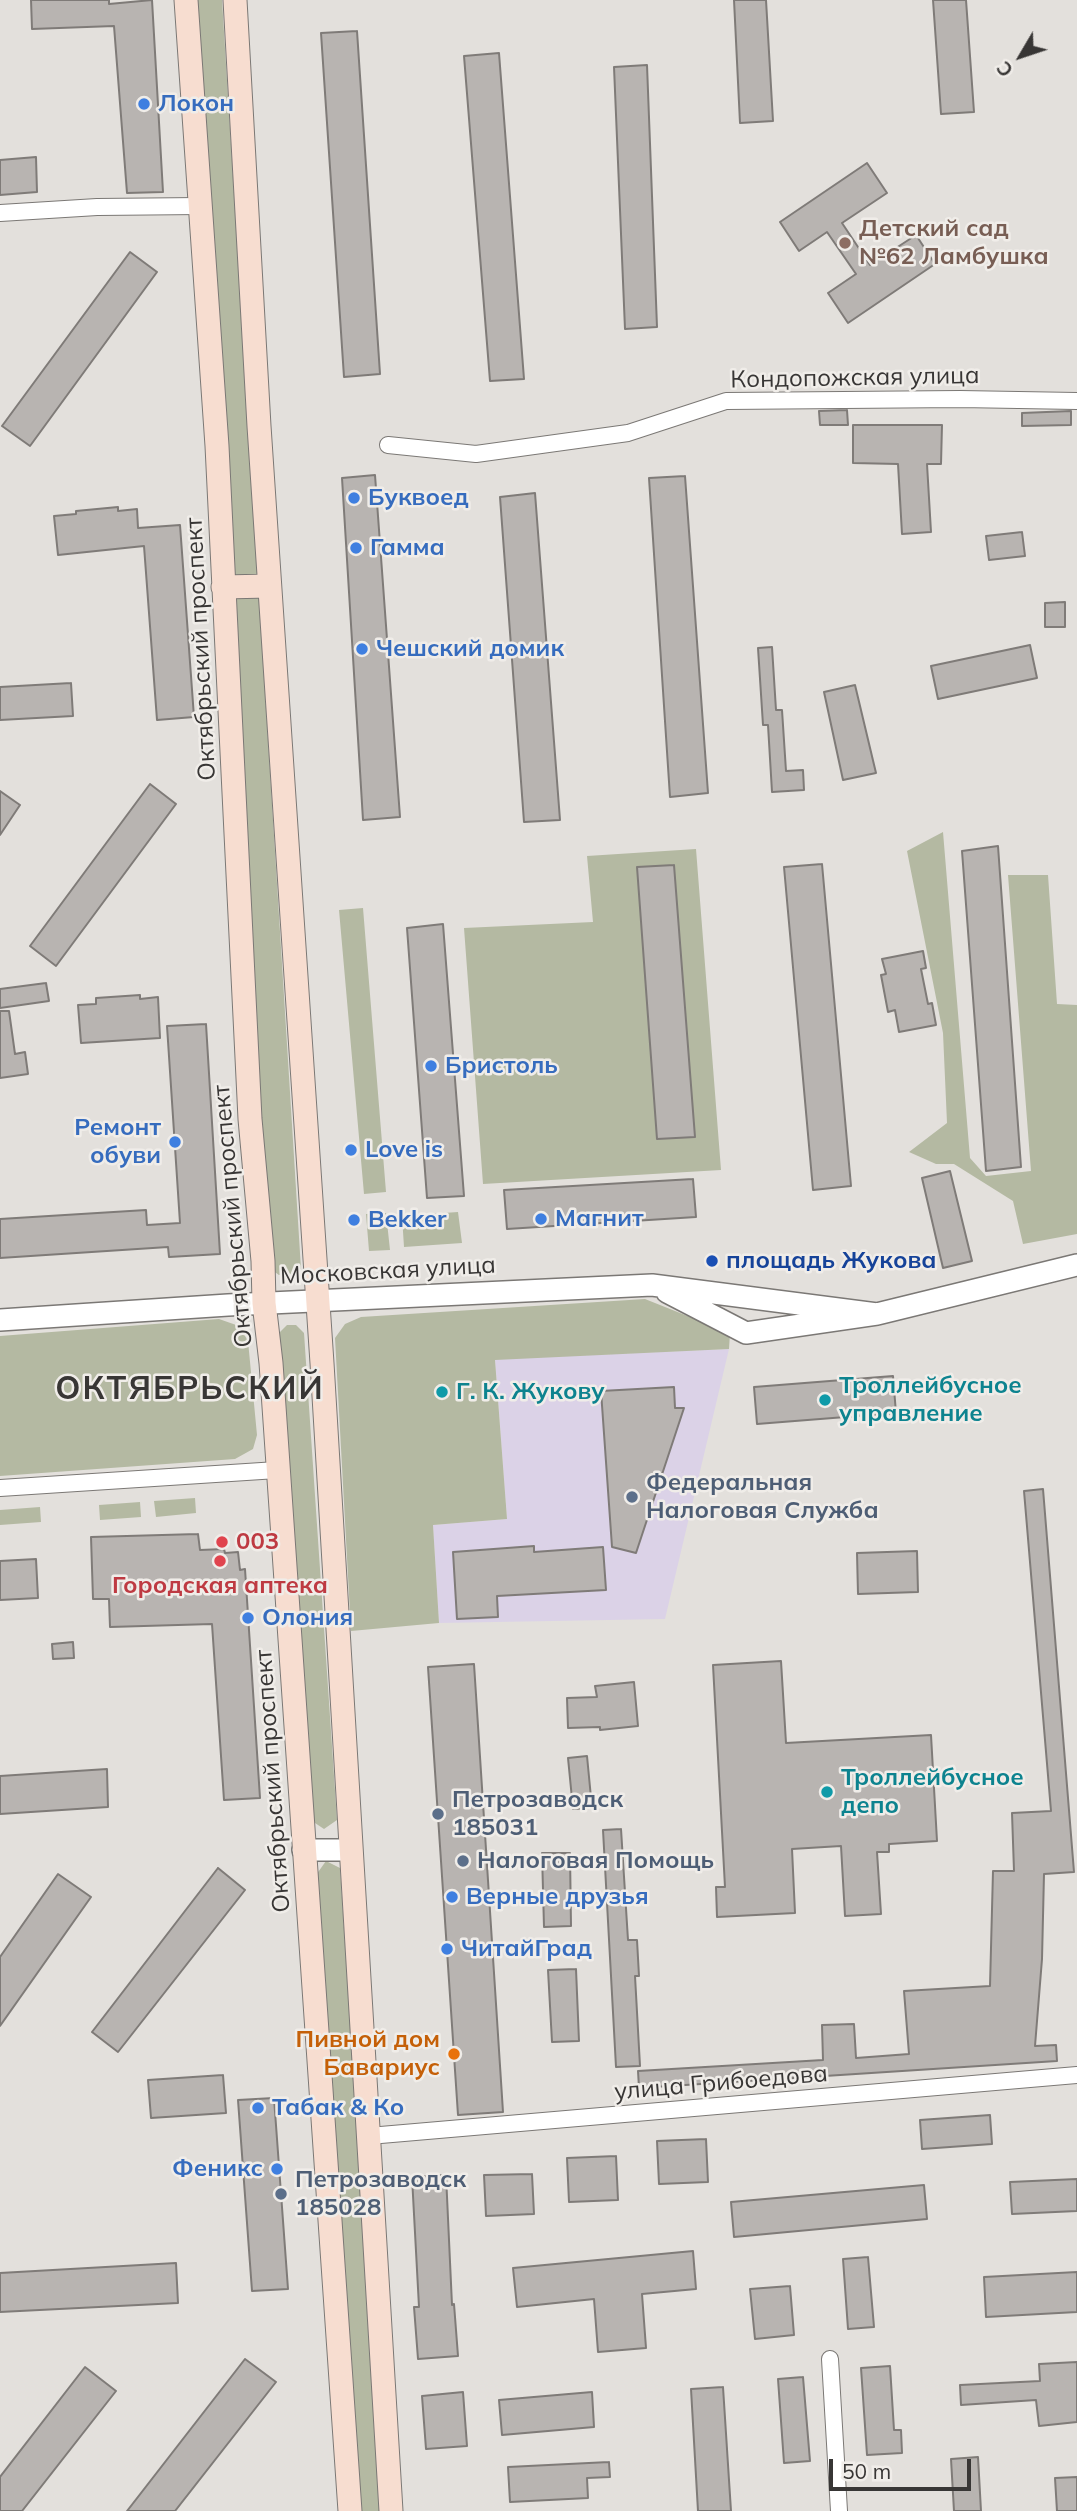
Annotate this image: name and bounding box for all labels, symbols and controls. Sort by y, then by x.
north arrow [986,21,1056,91]
text: С [991,57,1018,82]
place label: Локон [158,90,234,118]
marker: Локон [136,96,152,112]
place label: Детский сад №62 Ламбушка [859,215,1049,271]
marker: Детский сад №62 Ламбушка [837,235,853,251]
street label: Кондопожская улица [730,361,980,395]
place label: Буквоед [368,484,469,512]
marker: Буквоед [346,490,362,506]
street label: Октябрьский проспект [180,517,222,781]
place label: Гамма [370,534,445,562]
marker: Гамма [348,540,364,556]
place label: Чешский домик [376,635,564,663]
marker: Чешский домик [354,641,370,657]
place label: Бристоль [445,1052,558,1080]
marker: Бристоль [423,1058,439,1074]
street label: Октябрьский проспект [207,1083,259,1349]
place label: Ремонт обуви [74,1114,161,1170]
marker: Ремонт обуви [167,1134,183,1150]
place label: Love is [365,1136,443,1164]
marker: Love is [343,1142,359,1158]
place label: Магнит [555,1205,644,1233]
place label: Bekker [368,1206,447,1234]
marker: Магнит [533,1211,549,1227]
marker: Bekker [346,1212,362,1228]
place label: площадь Жукова [726,1247,937,1275]
street label: Московская улица [279,1251,497,1291]
marker: площадь Жукова [704,1253,720,1269]
district label: ОКТЯБРЬСКИЙ [57,1370,323,1408]
place label: Троллейбусное управление [839,1372,1022,1428]
place label: Г. К. Жукову [456,1378,605,1406]
marker: Г. К. Жукову [434,1384,450,1400]
marker: Троллейбусное управление [817,1392,833,1408]
place label: Федеральная Налоговая Служба [646,1469,879,1525]
marker: Федеральная Налоговая Служба [624,1489,640,1505]
place label: 003 [236,1528,279,1556]
marker: 003 [214,1534,230,1550]
marker: Городская аптека [212,1553,228,1569]
place label: Городская аптека [112,1572,328,1600]
place label: Олония [262,1604,353,1632]
marker: Олония [240,1610,256,1626]
street label: Октябрьский проспект [249,1649,297,1913]
place label: Троллейбусное депо [841,1764,1024,1820]
marker: Троллейбусное депо [819,1784,835,1800]
place label: Петрозаводск 185031 [452,1786,623,1842]
marker: Петрозаводск 185031 [430,1806,446,1822]
place label: Налоговая Помощь [477,1847,714,1875]
marker: Налоговая Помощь [455,1853,471,1869]
place label: Верные друзья [466,1883,649,1911]
marker: Верные друзья [444,1889,460,1905]
place label: ЧитайГрад [461,1935,592,1963]
marker: ЧитайГрад [439,1941,455,1957]
place label: Пивной дом Бавариус [296,2026,440,2082]
marker: Пивной дом Бавариус [446,2046,462,2062]
street label: улица Грибоедова [613,2059,829,2107]
place label: Табак & Ко [272,2094,404,2122]
marker: Табак & Ко [250,2100,266,2116]
place label: Феникс [172,2155,263,2183]
marker: Феникс [269,2161,285,2177]
place label: Петрозаводск 185028 [295,2166,466,2222]
marker: Петрозаводск 185028 [273,2186,289,2202]
scale bar [832,2444,974,2488]
text: 50 m [842,2458,891,2484]

